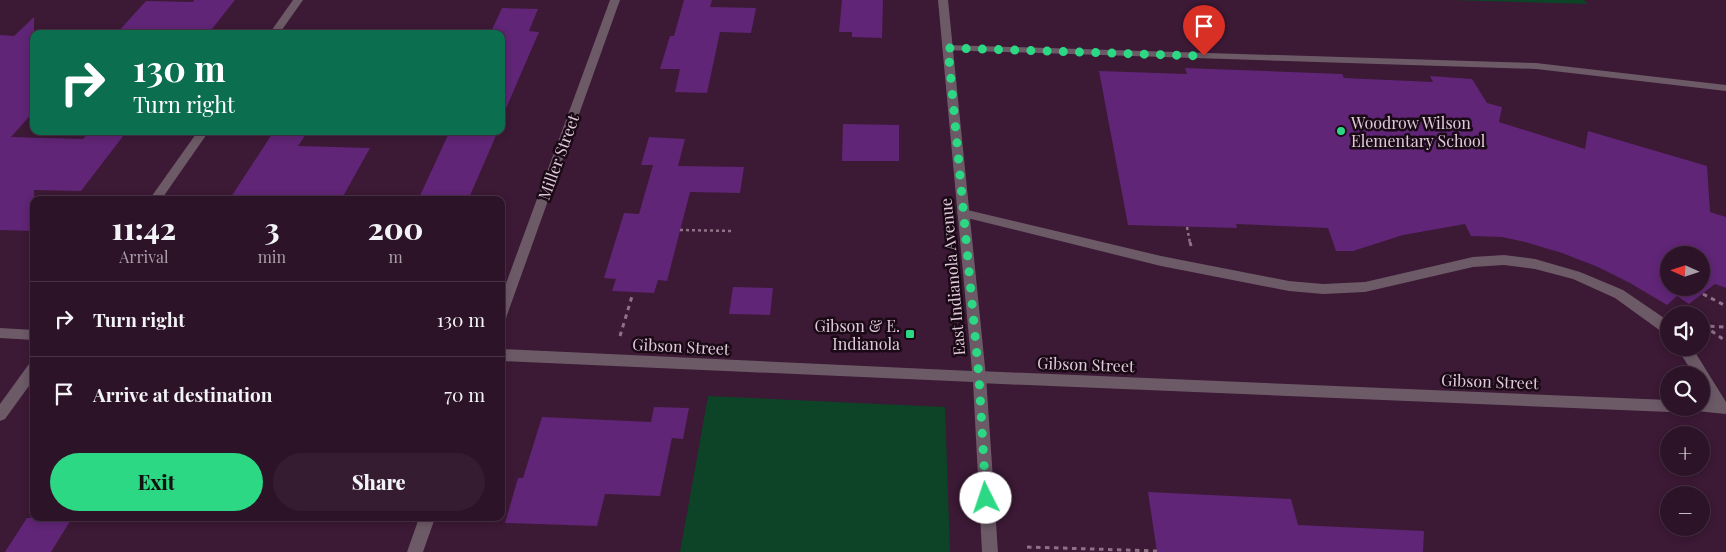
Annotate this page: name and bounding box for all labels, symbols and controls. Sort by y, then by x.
pin [1183,5,1225,56]
icon: arrive [1190,12,1218,40]
text: 130 m [133,44,226,91]
icon: right [50,50,115,115]
text: Turn right [133,89,235,119]
street label: Miller Street [533,111,583,203]
place label: Woodrow Wilson Elementary School [1350,112,1486,151]
marker: Woodrow Wilson Elementary School [1335,125,1347,137]
street label: East Indianola Avenue [935,197,969,357]
text: 11:42 [112,208,176,248]
text: 3 [264,208,279,248]
text: 200 [368,208,423,248]
text: Arrival [119,246,168,267]
text: min [258,246,286,267]
text: m [388,246,403,267]
north arrow [1660,246,1710,296]
map controls [1660,246,1710,536]
icon: right [50,305,78,333]
text: Turn right [93,306,185,332]
text: 130 m [437,306,485,332]
button: sound [1660,306,1710,356]
place label: Gibson & E. Indianola [814,315,900,354]
marker: Gibson & E. Indianola [904,328,916,340]
street label: Gibson Street [632,333,730,359]
street label: Gibson Street [1037,352,1135,376]
button: search [1660,366,1710,416]
street label: Gibson Street [1441,369,1539,393]
icon: arrive [50,380,78,408]
text: Arrive at destination [93,381,273,407]
text: 70 m [444,381,485,407]
button: + [1660,426,1710,476]
button: Exit [50,453,263,511]
button: Share [273,453,485,511]
position arrow [959,471,1011,523]
button: − [1660,486,1710,536]

